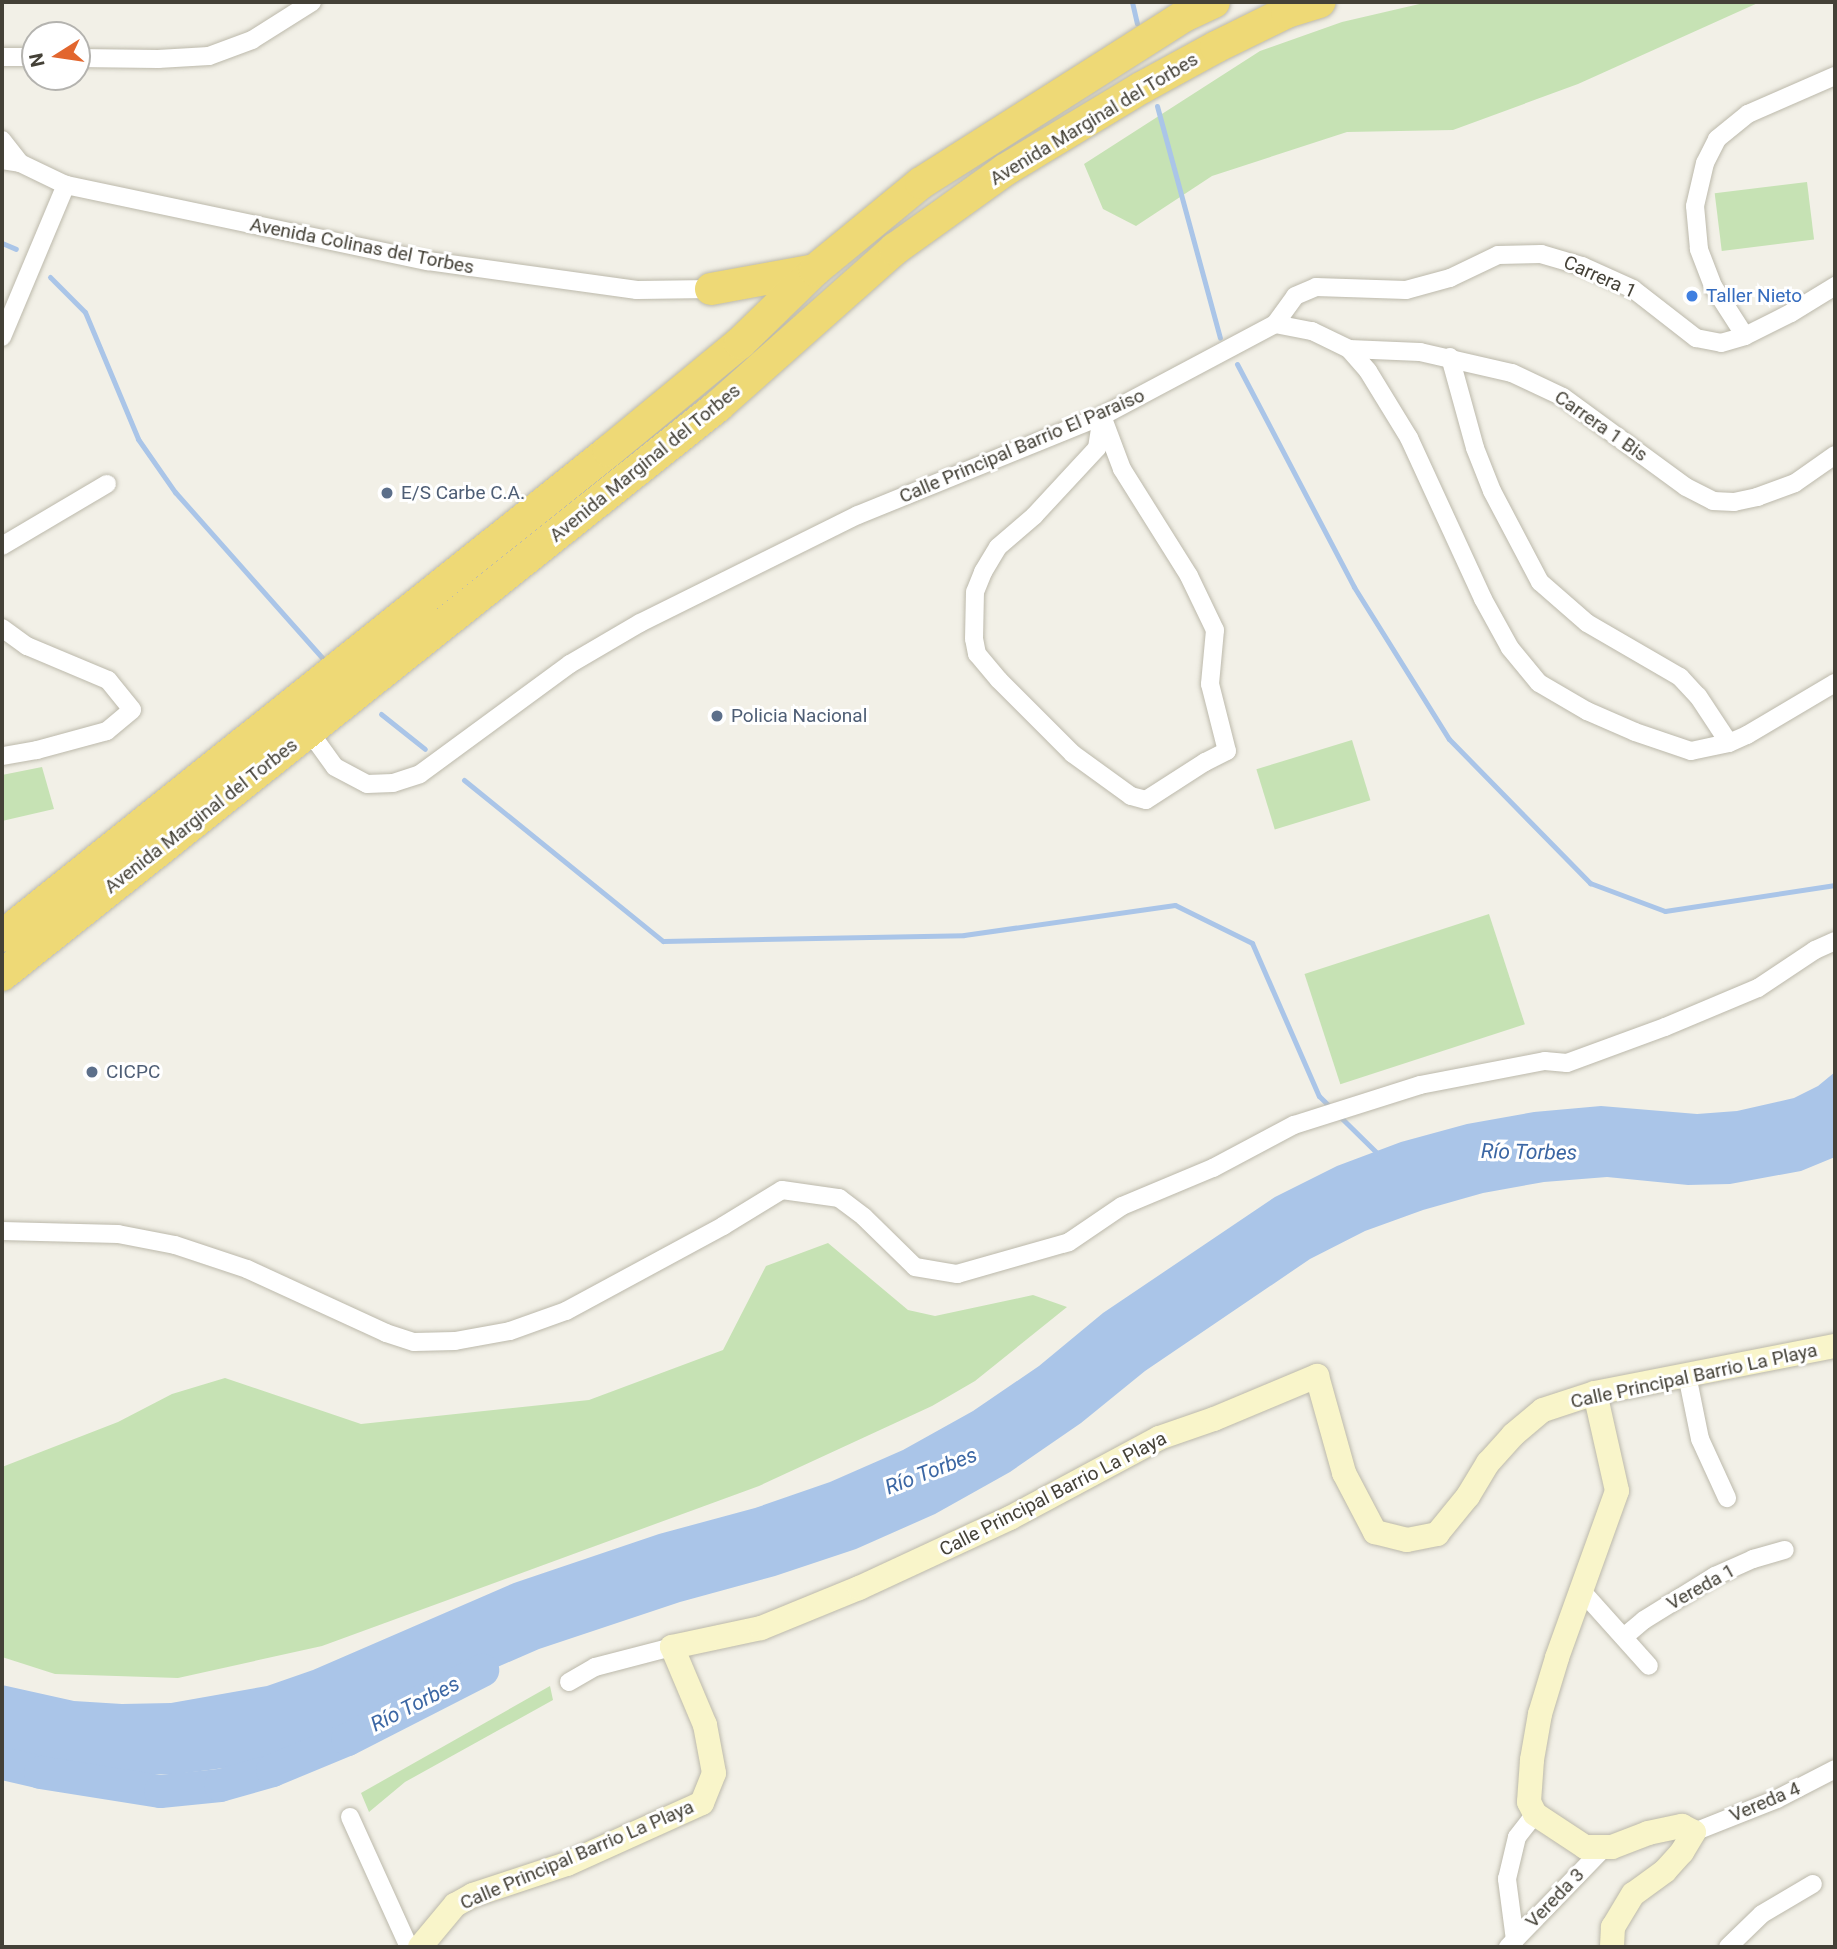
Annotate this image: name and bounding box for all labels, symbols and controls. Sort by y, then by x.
north arrow [21,21,91,91]
street label: Avenida Marginal del Torbes [986,48,1202,190]
text: N [24,51,50,69]
street label: Avenida Colinas del Torbes [248,213,476,279]
street label: Carrera 1 [1560,251,1640,303]
place label: Taller Nieto [1706,285,1802,307]
marker: Taller Nieto [1684,288,1700,304]
street label: Avenida Marginal del Torbes [545,379,745,547]
street label: Calle Principal Barrio El Paraiso [896,384,1148,508]
street label: Carrera 1 Bis [1550,386,1652,466]
place label: E/S Carbe C.A. [401,482,525,504]
marker: E/S Carbe C.A. [379,485,395,501]
place label: Policia Nacional [731,705,867,727]
marker: Policia Nacional [709,708,725,724]
street label: Avenida Marginal del Torbes [100,733,302,899]
place label: CICPC [106,1061,160,1083]
marker: CICPC [84,1064,100,1080]
water label: Río Torbes [1480,1139,1578,1165]
street label: Calle Principal Barrio La Playa [1569,1339,1819,1413]
street label: Calle Principal Barrio La Playa [936,1427,1170,1561]
water label: Río Torbes [881,1442,981,1500]
street label: Vereda 1 [1663,1559,1739,1615]
water label: Río Torbes [366,1671,464,1737]
street label: Vereda 4 [1726,1777,1804,1827]
street label: Calle Principal Barrio La Playa [457,1795,697,1915]
street label: Vereda 3 [1521,1863,1589,1933]

